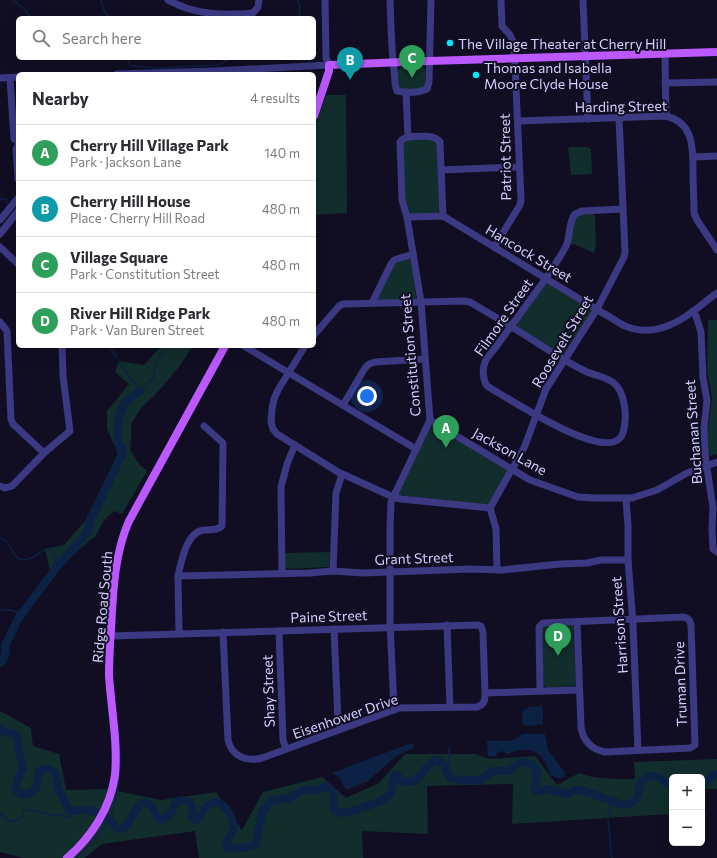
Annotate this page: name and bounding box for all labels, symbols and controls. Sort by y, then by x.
search box [16,16,316,60]
icon: search [30,27,52,49]
text: Search here [62,29,141,47]
place label: The Village Theater at Cherry Hill [458,35,666,52]
marker: The Village Theater at Cherry Hill [445,38,455,48]
pin: C [399,45,425,78]
pin: B [337,47,363,80]
place label: Thomas and Isabella Moore Clyde House [484,59,612,92]
marker: Thomas and Isabella Moore Clyde House [471,70,481,80]
text: Nearby [32,88,89,109]
text: 4 results [250,90,300,106]
street label: Harding Street [574,97,668,115]
street label: Patriot Street [496,113,514,201]
text: Cherry Hill Village Park [70,136,229,154]
text: A [40,145,50,161]
text: 140 m [264,145,300,161]
text: Park · Jackson Lane [70,154,181,170]
text: Cherry Hill House [70,192,190,210]
text: B [41,201,49,217]
text: 480 m [262,201,300,217]
text: Place · Cherry Hill Road [70,210,205,226]
street label: Hancock Street [483,221,576,286]
text: Village Square [70,248,168,266]
text: C [41,257,49,273]
text: 480 m [262,257,300,273]
text: Park · Constitution Street [70,266,220,282]
street label: Filmore Street [470,275,536,359]
street label: Roosevelt Street [528,291,596,390]
street label: Constitution Street [396,293,424,417]
text: River Hill Ridge Park [70,304,210,322]
text: D [40,313,50,329]
text: 480 m [262,313,300,329]
text: Park · Van Buren Street [70,322,204,338]
street label: Buchanan Street [681,379,705,485]
your location [357,386,377,406]
pin: A [433,415,459,448]
street label: Jackson Lane [470,424,550,478]
street label: Grant Street [374,548,454,568]
street label: Ridge Road South [89,550,115,664]
street label: Harrison Street [607,575,631,674]
street label: Paine Street [290,606,368,626]
pin: D [545,623,571,656]
street label: Truman Drive [670,641,690,727]
street label: Shay Street [258,654,278,728]
street label: Eisenhower Drive [290,690,400,742]
map controls [669,774,705,846]
button: + [669,774,705,810]
button: − [669,810,705,846]

